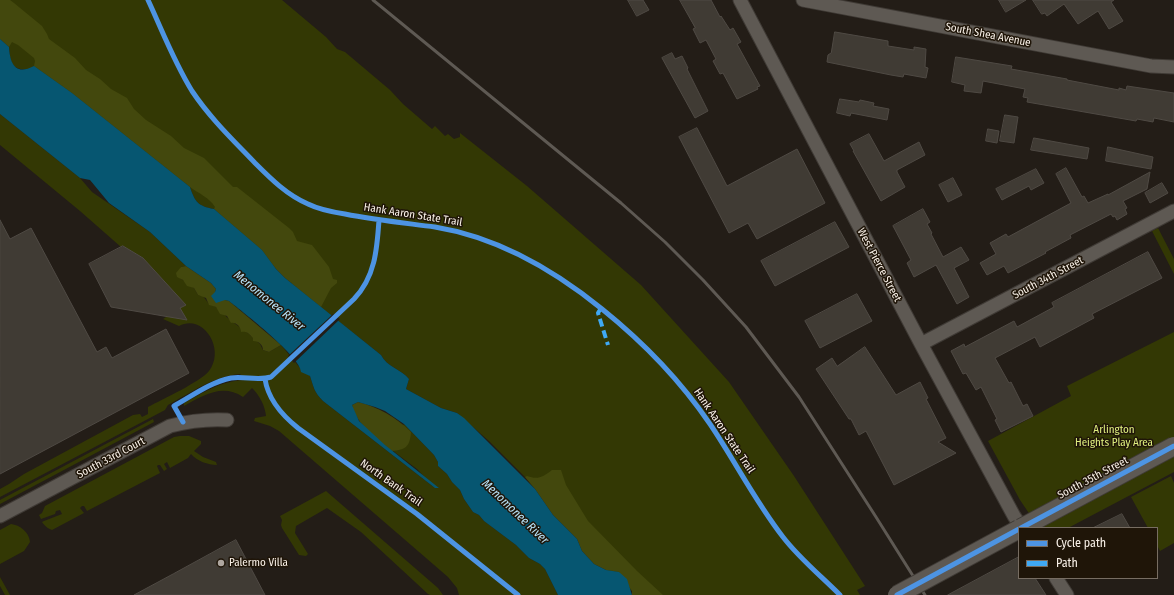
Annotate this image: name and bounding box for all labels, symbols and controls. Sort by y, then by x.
street label: South Shea Avenue [944,20,1032,50]
street label: Hank Aaron State Trail [363,201,463,229]
street label: West Pierce Street [854,226,904,304]
street label: South 34th Street [1010,254,1086,302]
water label: Menomonee River [231,268,307,334]
street label: Hank Aaron State Trail [691,386,757,476]
park label: Arlington Heights Play Area [1075,423,1153,449]
street label: South 33rd Court [75,435,147,481]
street label: South 35th Street [1055,454,1131,502]
street label: North Bank Trail [358,457,424,509]
water label: Menomonee River [479,477,551,547]
legend [1018,527,1158,579]
text: Cycle path [1056,536,1106,550]
place label: Palermo Villa [229,556,288,570]
text: Path [1056,556,1078,570]
marker: Palermo Villa [216,558,226,568]

